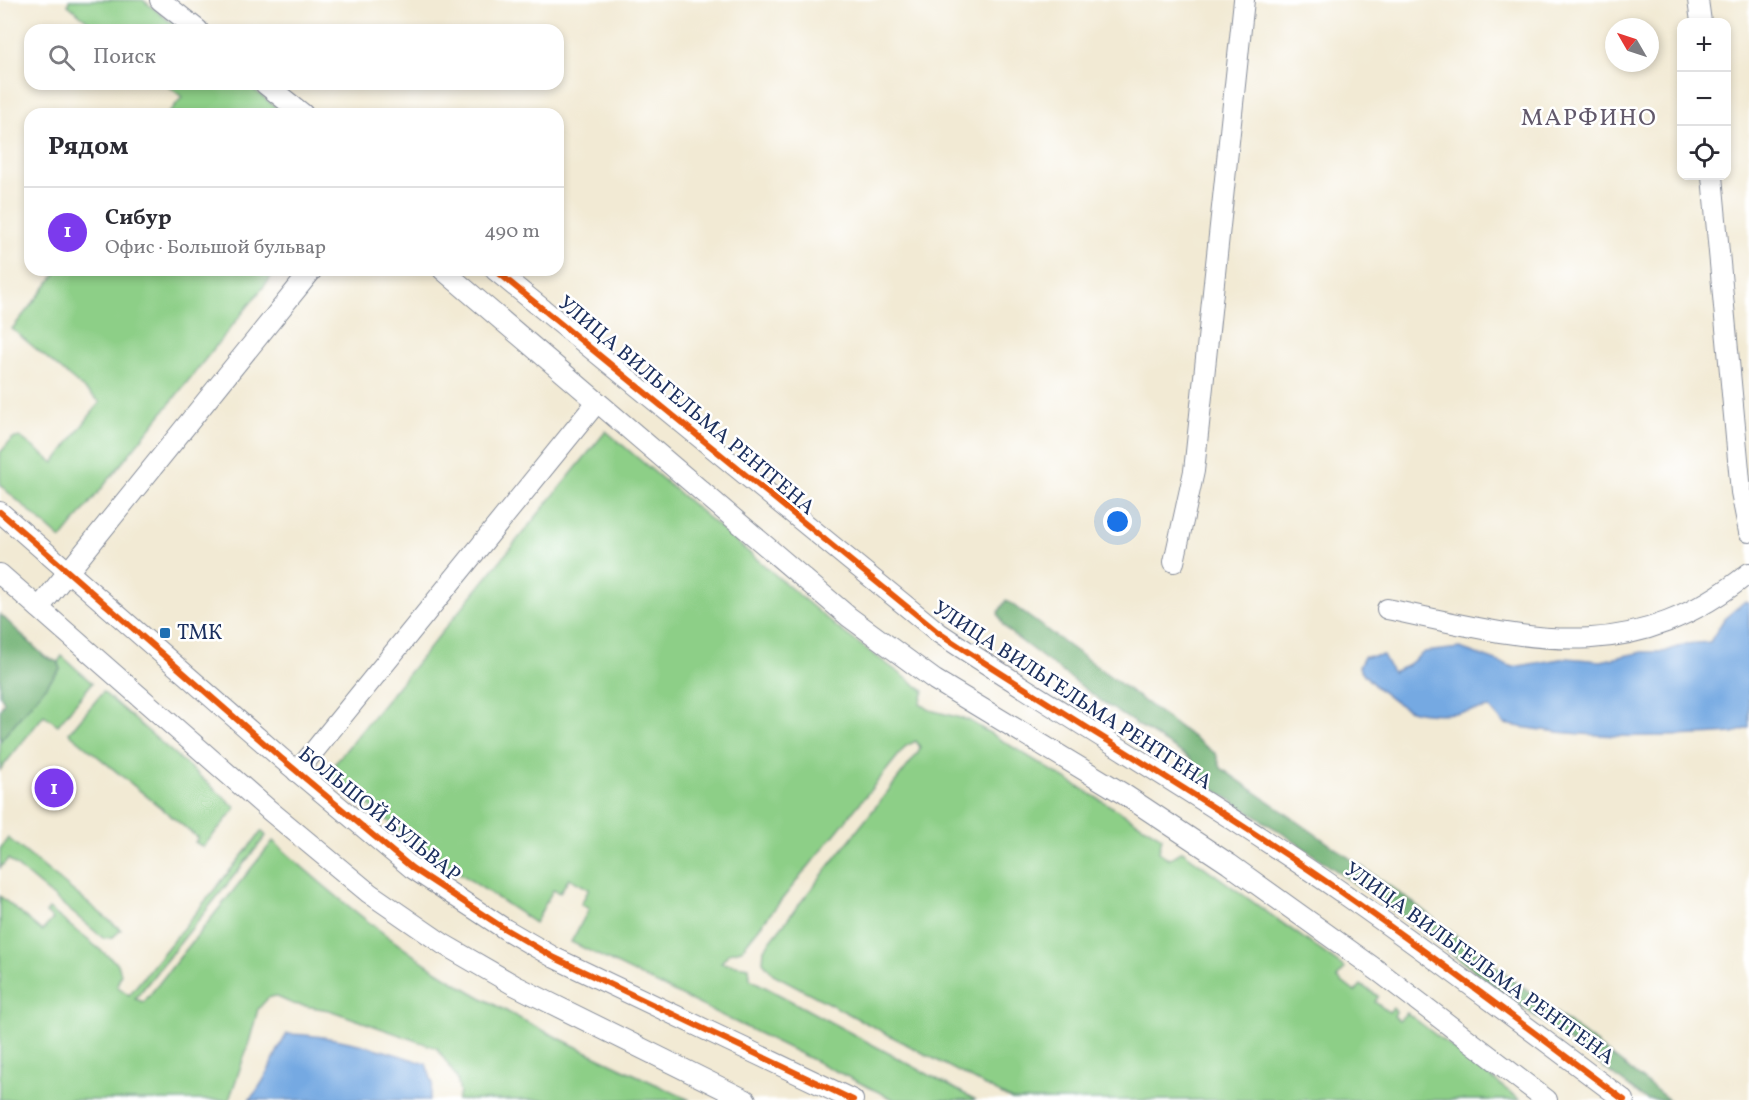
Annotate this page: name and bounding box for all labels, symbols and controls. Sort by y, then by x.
north arrow [1605,18,1659,72]
map controls [1677,18,1731,180]
button: + [1677,18,1731,72]
search box [24,24,564,90]
icon: search [45,41,78,74]
text: Поиск [93,42,156,73]
button: − [1677,72,1731,126]
district label: МАРФИНО [1521,102,1657,136]
button: locate [1677,126,1731,180]
text: Рядом [48,129,128,165]
text: Сибур [105,203,172,234]
text: 1 [63,218,72,246]
text: 490 m [484,218,540,246]
text: Офис · Большой бульвар [105,234,326,262]
street label: УЛИЦА ВИЛЬГЕЛЬМА РЕНТГЕНА [551,289,821,523]
your location [1103,507,1132,536]
street label: УЛИЦА ВИЛЬГЕЛЬМА РЕНТГЕНА [927,595,1218,798]
place label: ТМК [177,619,222,648]
marker: ТМК [158,626,172,640]
street label: БОЛЬШОЙ БУЛЬВАР [292,740,466,890]
pin: 1 [34,766,74,810]
street label: УЛИЦА ВИЛЬГЕЛЬМА РЕНТГЕНА [1338,856,1620,1072]

